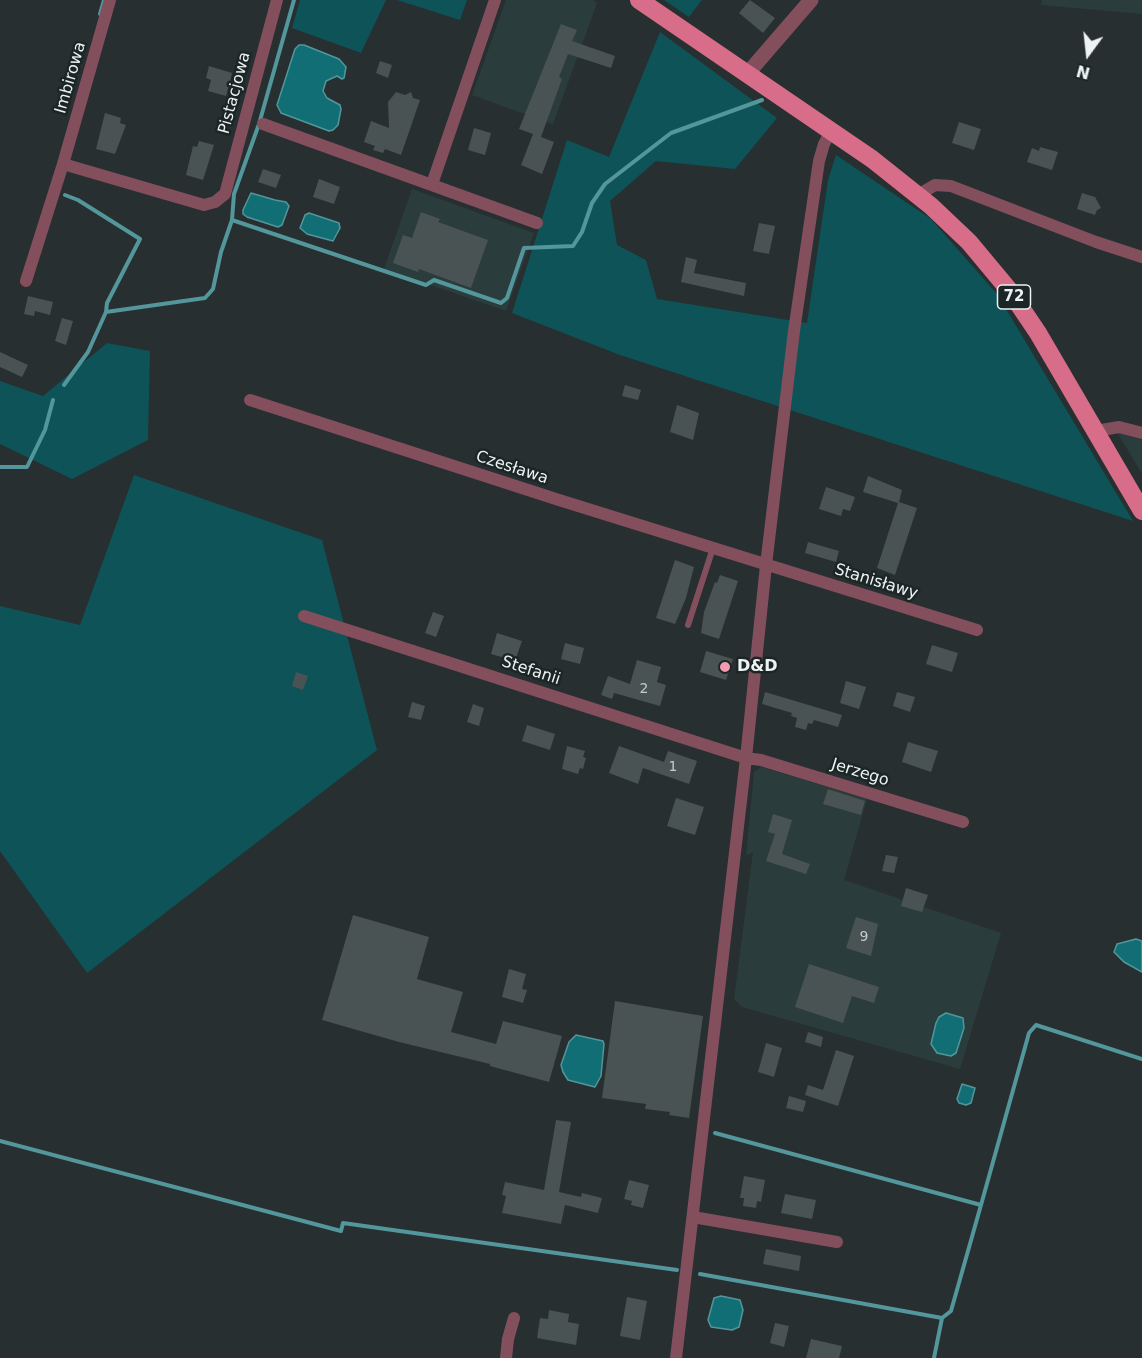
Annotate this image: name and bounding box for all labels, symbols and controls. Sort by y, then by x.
north arrow [1058,24,1118,84]
street label: Imbirowa [52,40,90,116]
street label: Pistacjowa [215,50,255,136]
text: N [1074,61,1092,83]
road number: 72 [998,285,1030,309]
street label: Czesława [473,447,551,489]
street label: Stanisławy [832,560,920,604]
street label: Stefanii [499,652,563,690]
place label: D&D [737,657,778,677]
marker: D&D [718,660,732,674]
house number: 2 [640,681,648,697]
street label: Jerzego [829,755,891,791]
house number: 1 [669,759,677,775]
house number: 9 [860,929,868,945]

